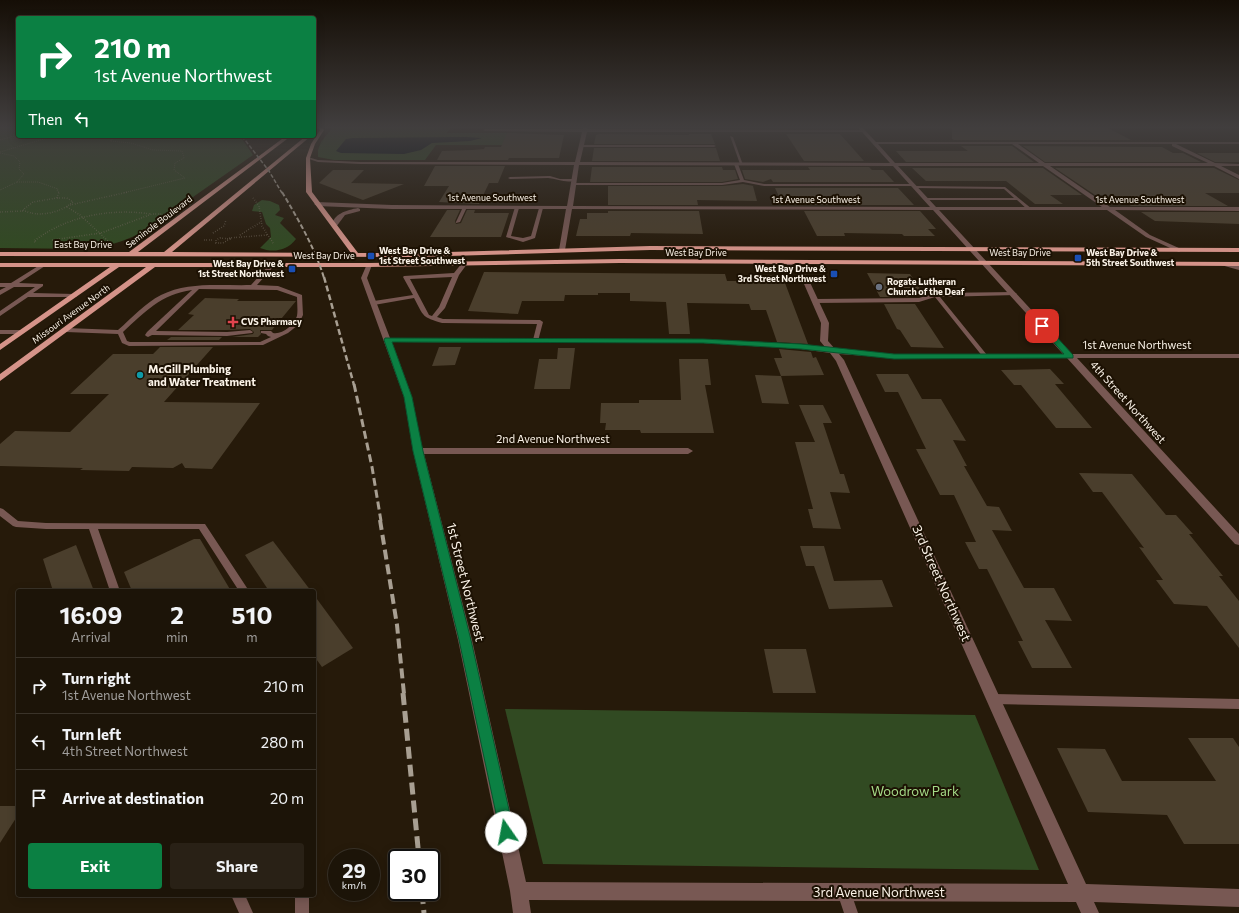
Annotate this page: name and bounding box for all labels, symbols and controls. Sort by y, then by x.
text: 210 m [94,30,171,64]
icon: right [28,32,80,84]
text: 1st Avenue Northwest [94,64,272,86]
icon: left [71,108,93,130]
text: Then [28,110,63,128]
street label: 1st Avenue Southwest [447,192,537,203]
street label: Seminole Boulevard [123,193,194,250]
street label: 1st Avenue Southwest [771,194,861,205]
street label: 1st Avenue Southwest [1095,194,1185,205]
street label: East Bay Drive [54,239,112,250]
place label: West Bay Drive & 1st Street Southwest [379,245,465,266]
street label: West Bay Drive [665,247,727,258]
street label: West Bay Drive [989,247,1051,258]
place label: West Bay Drive & 5th Street Southwest [1086,247,1175,268]
street label: West Bay Drive [293,250,355,261]
marker: West Bay Drive & 1st Street Southwest [366,251,376,261]
marker: West Bay Drive & 5th Street Southwest [1073,253,1083,263]
place label: West Bay Drive & 1st Street Northwest [198,258,284,279]
place label: West Bay Drive & 3rd Street Northwest [738,263,826,284]
marker: West Bay Drive & 1st Street Northwest [287,264,297,274]
marker: West Bay Drive & 3rd Street Northwest [829,269,839,279]
place label: Rogate Lutheran Church of the Deaf [887,276,965,297]
street label: Missouri Avenue North [30,282,112,346]
marker: Rogate Lutheran Church of the Deaf [874,282,884,292]
pin [1025,309,1059,343]
icon: arrive [1031,315,1053,337]
place label: CVS Pharmacy [241,316,302,327]
marker: CVS Pharmacy [228,317,238,327]
street label: 1st Avenue Northwest [1083,338,1192,351]
street label: 4th Street Northwest [1088,358,1169,446]
place label: McGill Plumbing and Water Treatment [148,362,256,388]
marker: McGill Plumbing and Water Treatment [135,370,145,380]
street label: 2nd Avenue Northwest [496,432,610,445]
street label: 1st Street Northwest [443,521,489,643]
street label: 3rd Street Northwest [909,523,975,643]
text: 16:09 [60,600,122,629]
text: 2 [170,600,184,629]
text: 510 [232,600,272,629]
text: Arrival [71,629,111,645]
text: min [166,629,188,645]
text: m [246,629,258,645]
text: Turn right [62,669,131,687]
icon: right [28,675,50,697]
text: 210 m [264,677,304,695]
text: 1st Avenue Northwest [62,687,191,703]
text: Turn left [62,725,121,743]
icon: left [28,731,50,753]
text: 280 m [261,733,304,751]
text: 4th Street Northwest [62,743,188,759]
park label: Woodrow Park [871,783,959,799]
icon: arrive [28,787,50,809]
text: Arrive at destination [62,789,204,807]
text: 20 m [270,789,304,807]
position arrow [485,811,527,853]
button: Exit [28,843,162,889]
button: Share [170,843,304,889]
speed limit sign: 30 [388,849,440,901]
text: 29 [342,858,366,882]
text: km/h [342,879,366,891]
street label: 3rd Avenue Northwest [813,884,945,900]

